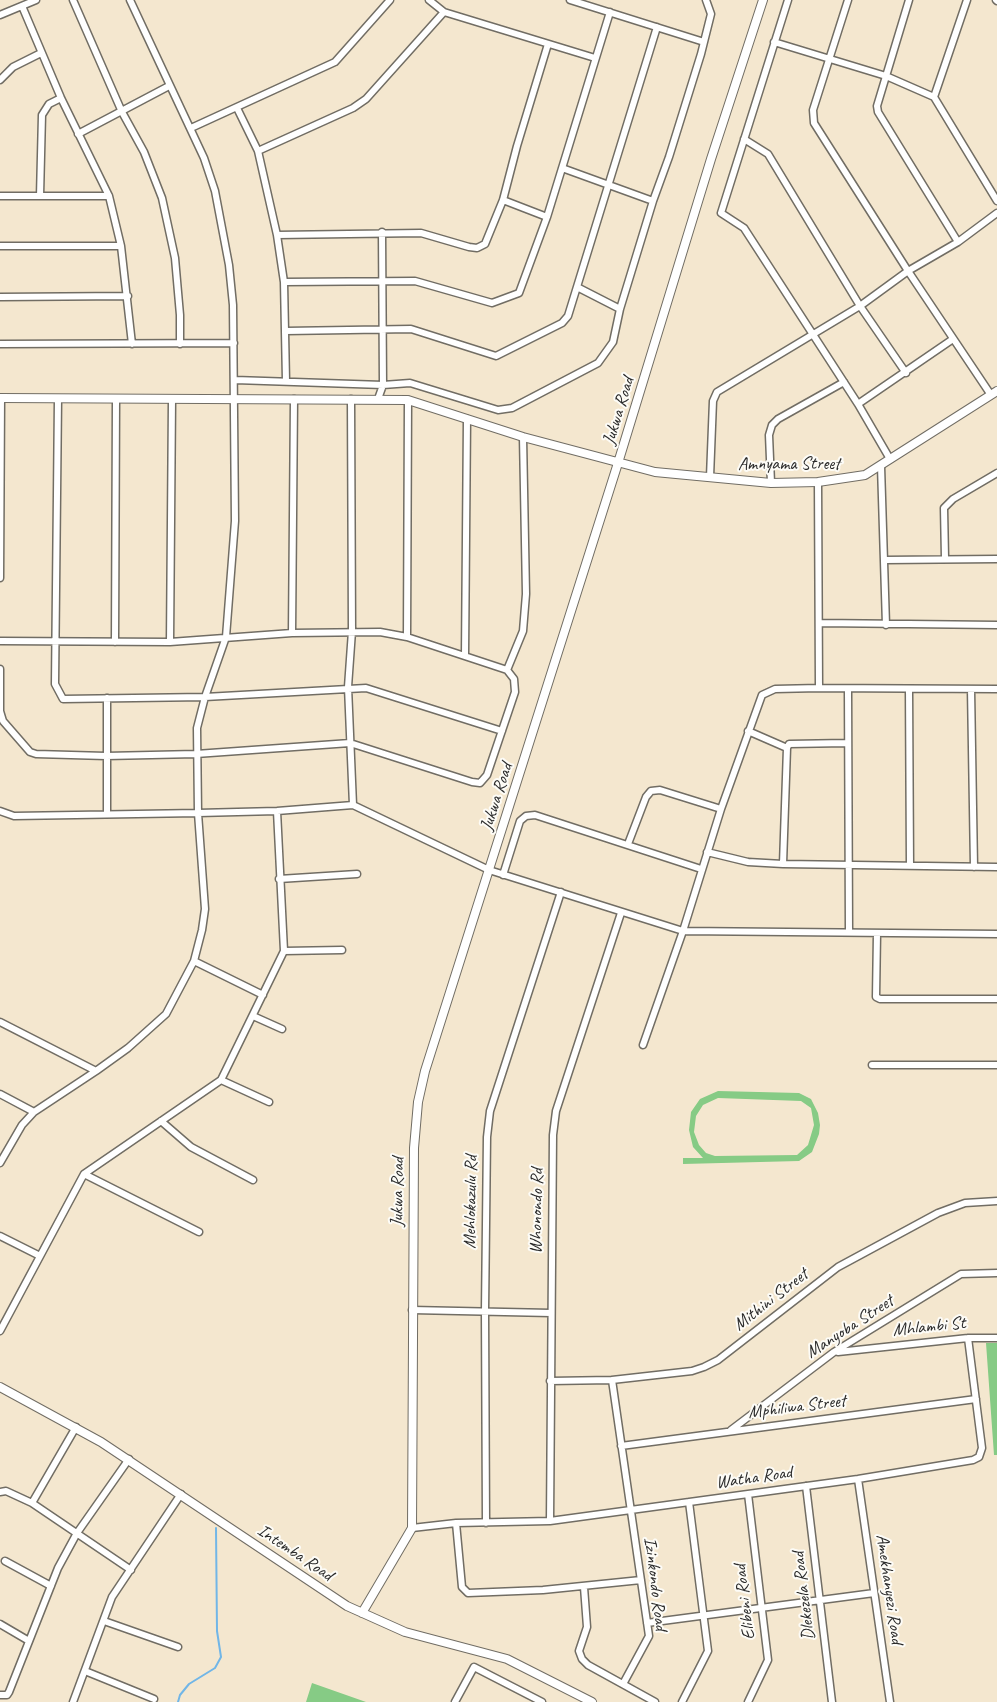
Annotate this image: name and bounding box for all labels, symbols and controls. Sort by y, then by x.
street label: Jukwa Road [599,375,639,447]
street label: Amnyama Street [738,453,840,475]
street label: Jukwa Road [476,761,518,833]
street label: Mehlokazulu Rd [459,1155,483,1249]
street label: Jukwa Road [387,1157,409,1227]
street label: Whonondo Rd [525,1168,549,1254]
street label: Mithini Street [729,1264,813,1336]
street label: Manyoba Street [802,1291,898,1363]
street label: Mhlambi St [892,1312,966,1342]
street label: Mphiliwa Street [747,1390,847,1424]
street label: Watha Road [715,1462,793,1494]
street label: Intemba Road [253,1520,337,1586]
street label: Amekhanyezi Road [871,1533,907,1645]
street label: Izinkondo Road [639,1536,671,1632]
street label: Dlekezela Road [788,1551,820,1641]
street label: Elibeni Road [730,1563,760,1641]

